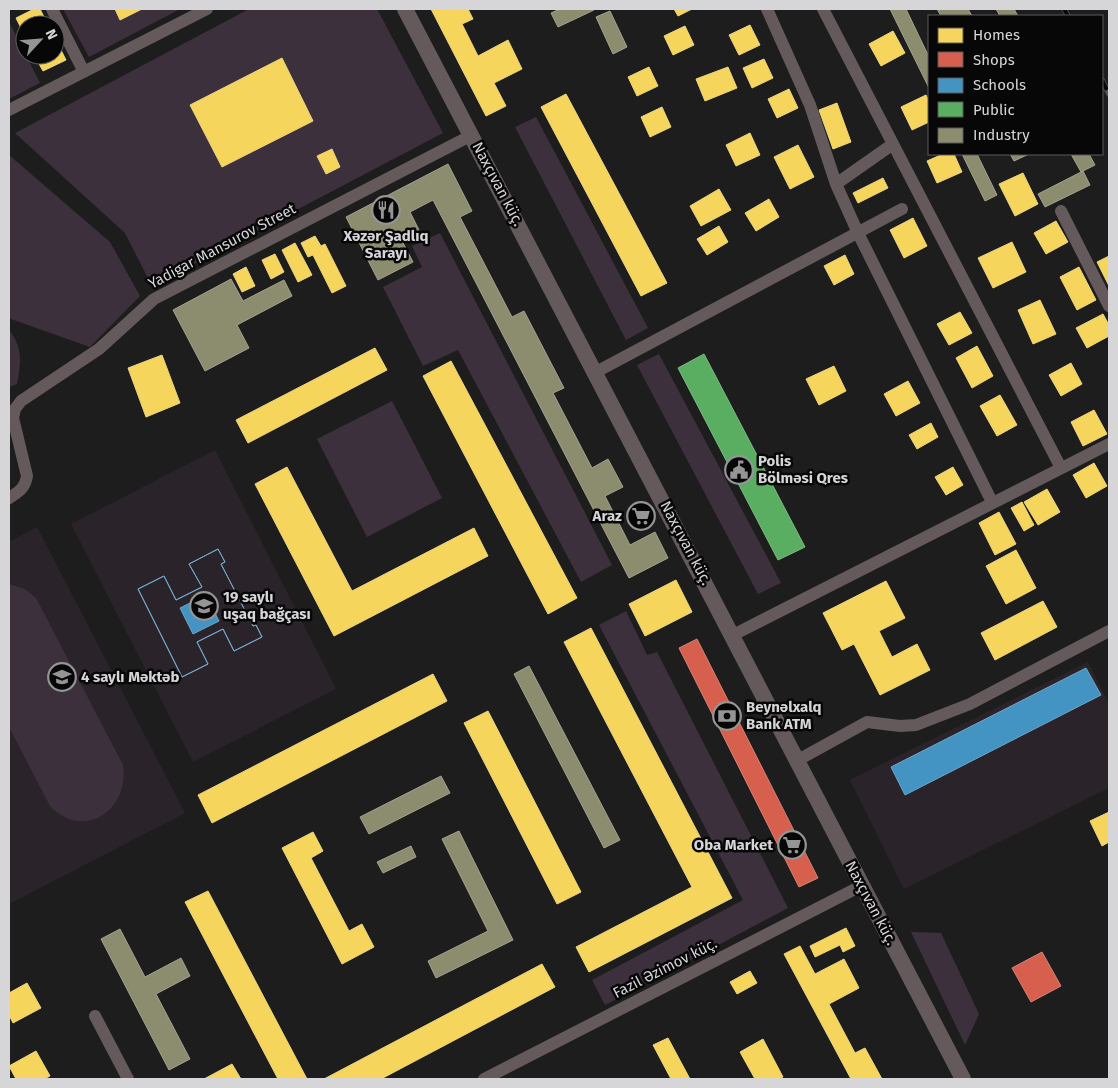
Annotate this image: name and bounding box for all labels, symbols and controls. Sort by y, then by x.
north arrow [15,15,65,65]
legend [928,15,1103,155]
text: Homes [973,26,1020,44]
text: N [42,27,61,42]
text: Shops [973,51,1015,69]
text: Schools [973,76,1026,94]
text: Public [973,101,1015,119]
text: Industry [973,126,1030,144]
street label: Naxçıvan küç. [468,139,528,229]
restaurant icon: Xəzər Şadlıq Sarayı [371,195,401,225]
street label: Yadigar Mansurov Street [145,199,299,293]
place label: Xəzər Şadlıq Sarayı [343,227,428,262]
place label: Polis Bölməsi Qres [758,452,848,487]
public building icon: Polis Bölməsi Qres [724,455,754,485]
street label: Naxçıvan küç. [656,498,716,588]
supermarket icon: Araz [626,501,656,531]
place label: Araz [592,507,622,525]
place label: 19 saylı uşaq bağçası [223,588,311,624]
school or university icon: 19 saylı uşaq bağçası [189,591,219,621]
school or university icon: 4 saylı Məktəb [47,662,77,692]
place label: 4 saylı Məktəb [81,668,179,686]
place label: Beynəlxalq Bank ATM [746,698,822,733]
bank icon: Beynəlxalq Bank ATM [712,701,742,731]
supermarket icon: Oba Market [777,830,807,860]
place label: Oba Market [694,836,773,854]
street label: Naxçıvan küç. [841,858,901,948]
street label: Fazil Əzimov küç. [610,934,720,1002]

